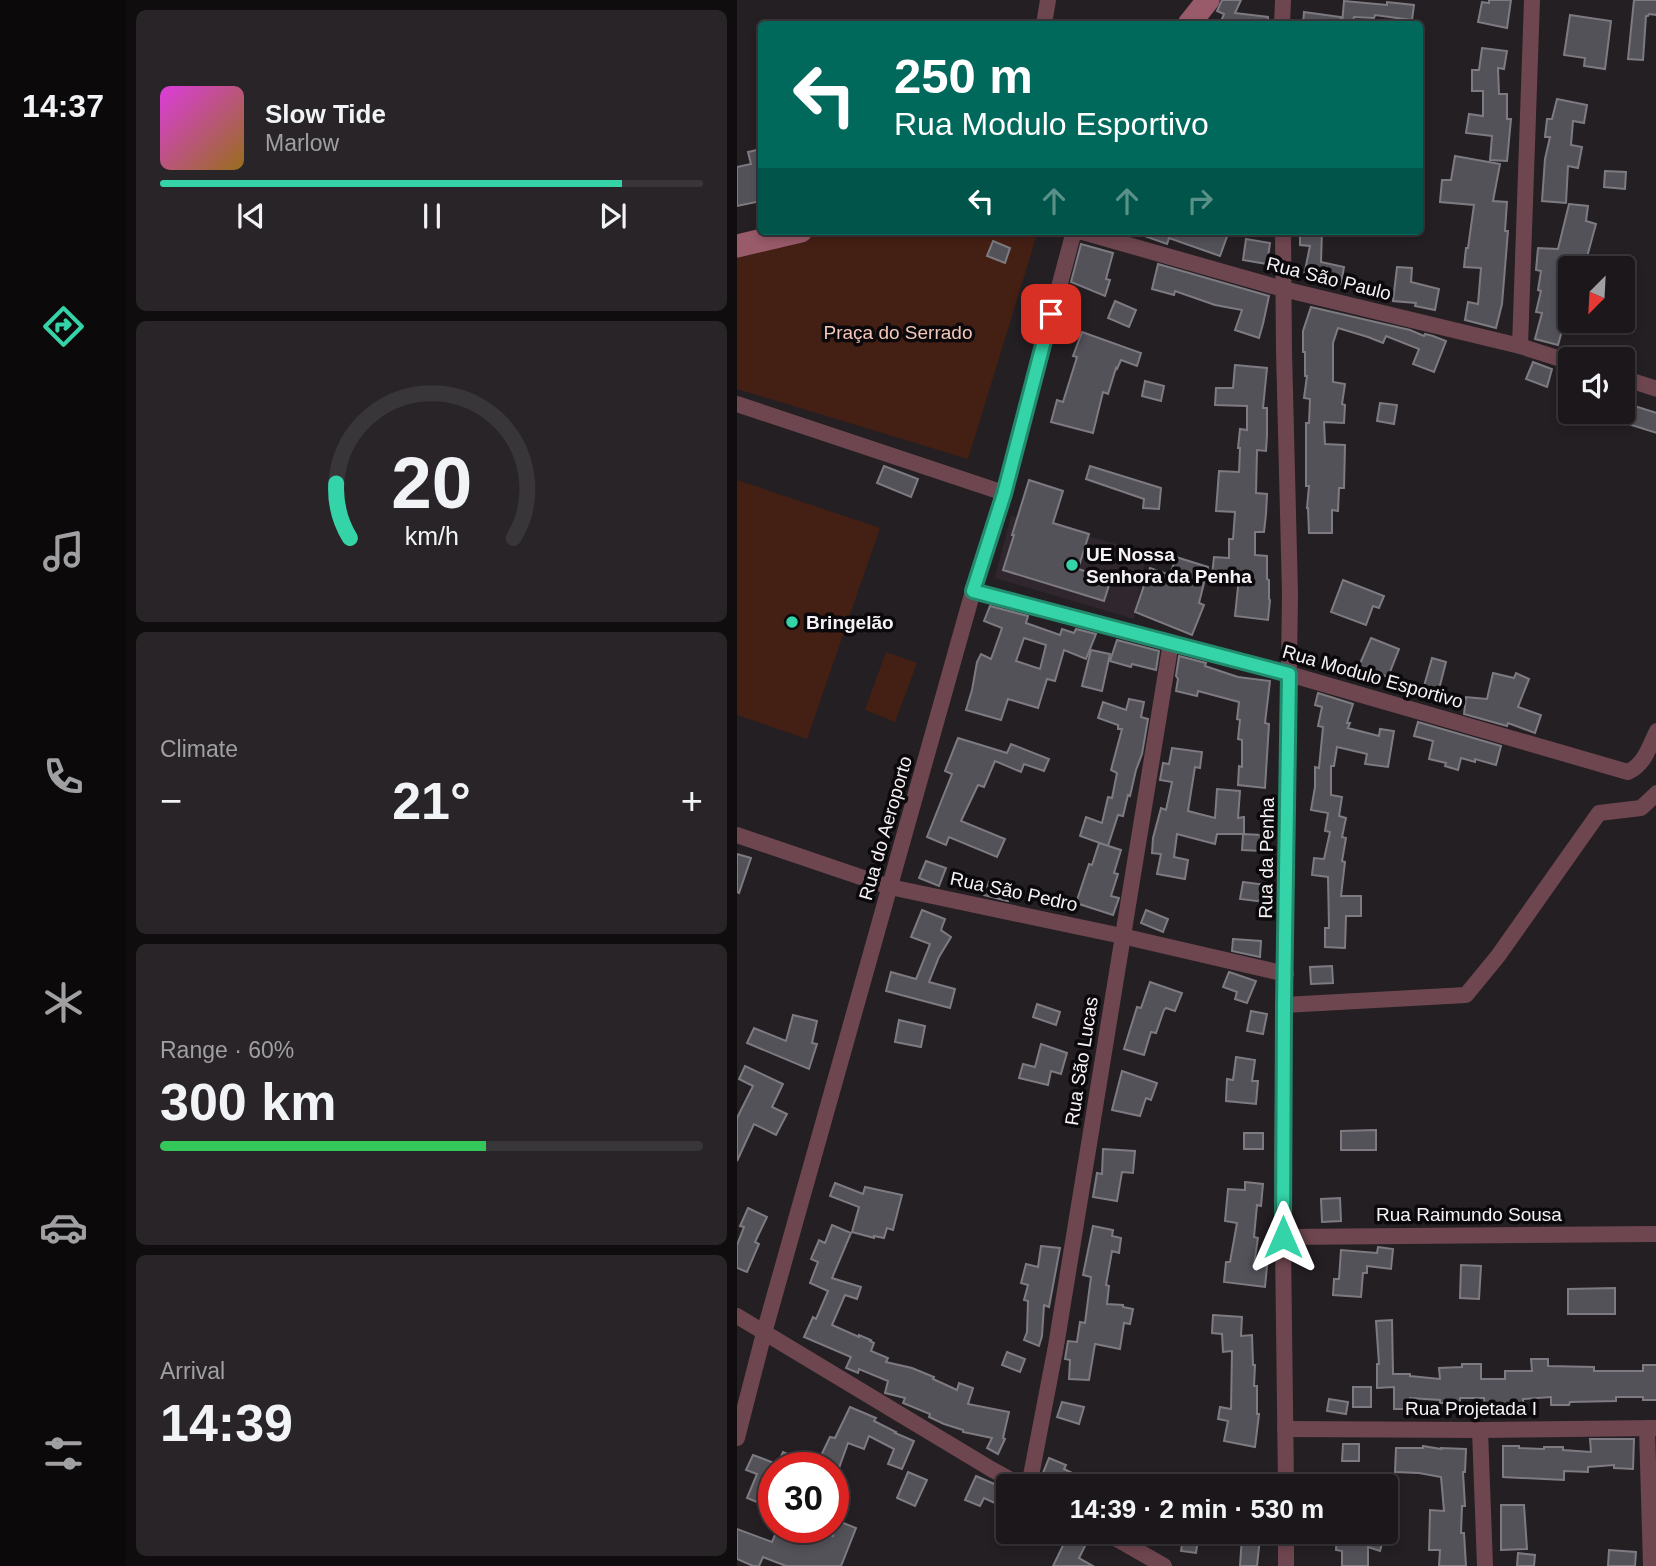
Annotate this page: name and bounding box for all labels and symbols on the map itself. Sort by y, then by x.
street label: Rua São Paulo [1264,253,1393,304]
north arrow [1558,256,1635,332]
pin [1021,284,1081,344]
park label: Praça do Serrado [824,322,972,343]
place label: UE Nossa Senhora da Penha [1086,544,1252,587]
marker: UE Nossa Senhora da Penha [1064,557,1080,573]
place label: Bringelão [806,612,894,633]
marker: Bringelão [784,614,800,630]
street label: Rua Modulo Esportivo [1280,641,1466,712]
street label: Rua do Aeroporto [855,754,916,903]
street label: Rua da Penha [1255,797,1278,919]
street label: Rua São Pedro [948,868,1080,915]
street label: Rua São Lucas [1061,995,1102,1127]
position arrow [1246,1200,1320,1274]
street label: Rua Raimundo Sousa [1376,1204,1562,1225]
street label: Rua Projetada I [1405,1398,1537,1419]
speed limit sign: 30 [758,1452,849,1543]

